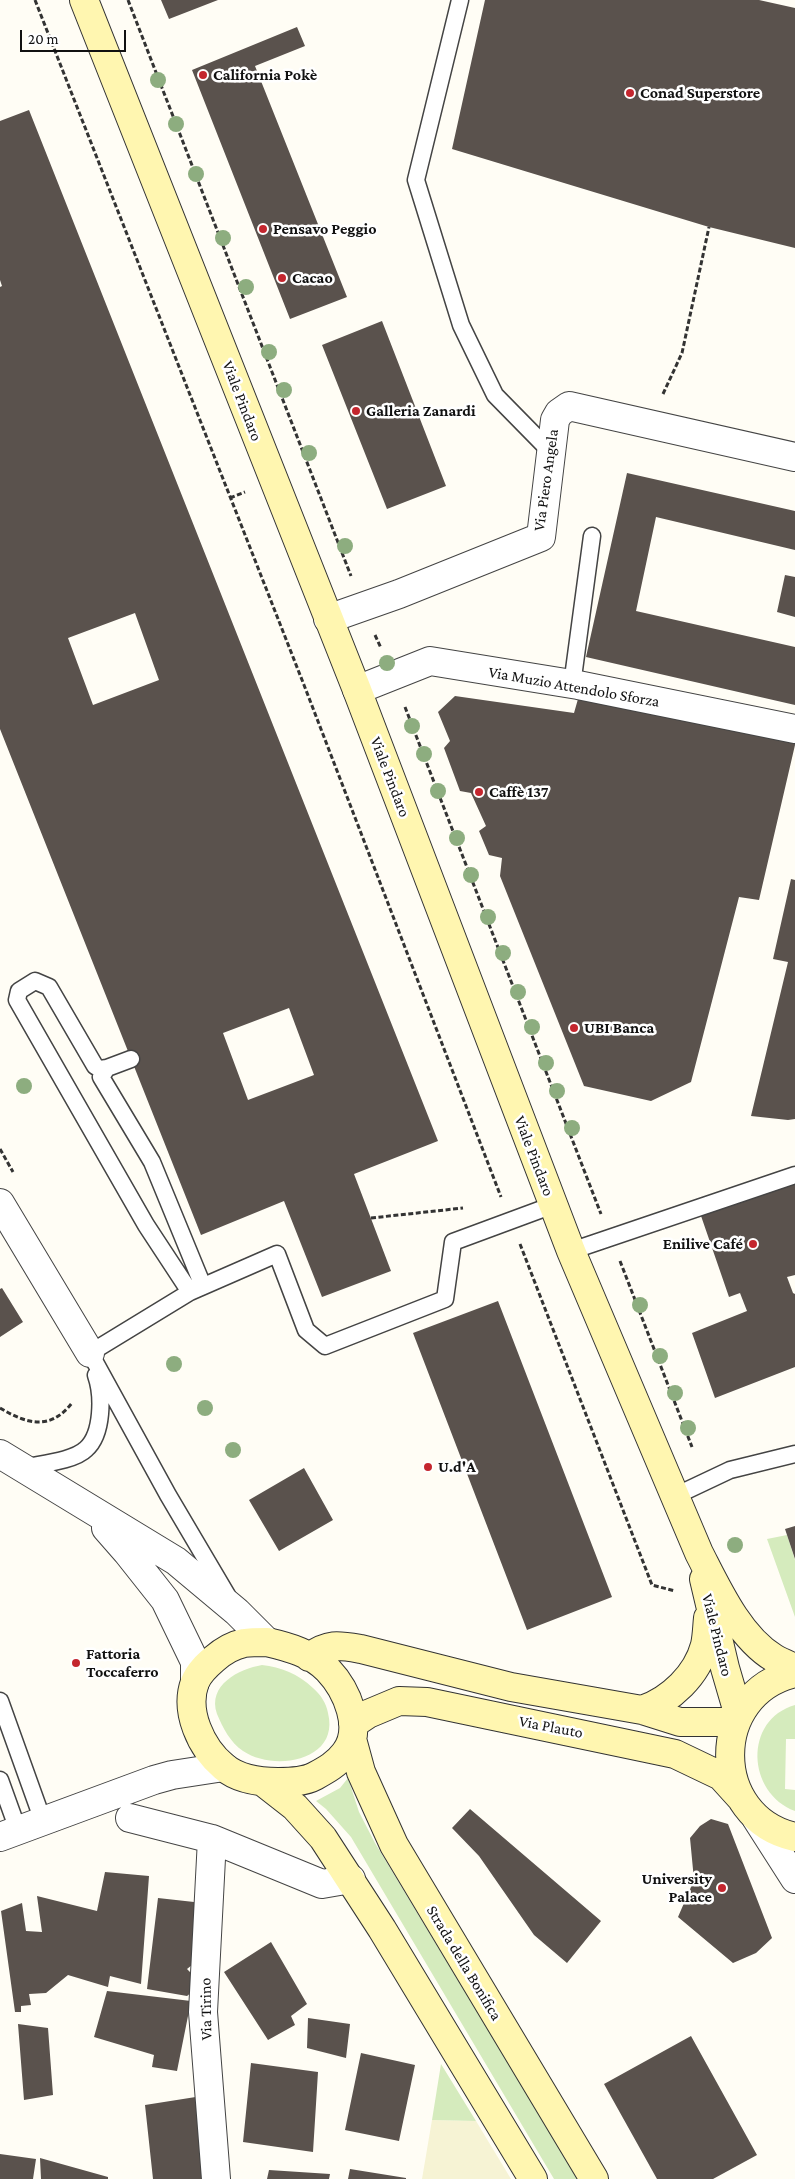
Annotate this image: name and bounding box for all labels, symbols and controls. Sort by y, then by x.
scale bar [22,20,129,52]
text: 20 m [28,31,59,47]
place label: California Pokè [213,65,317,85]
marker: California Pokè [197,69,209,81]
place label: Conad Superstore [640,83,760,103]
marker: Conad Superstore [624,87,636,99]
place label: Pensavo Peggio [273,219,377,239]
marker: Pensavo Peggio [257,223,269,235]
place label: Cacao [292,268,333,288]
marker: Cacao [276,272,288,284]
street label: Viale Pindaro [218,358,266,444]
place label: Galleria Zanardi [366,401,476,421]
marker: Galleria Zanardi [350,405,362,417]
street label: Via Piero Angela [529,428,563,532]
street label: Via Muzio Attendolo Sforza [487,662,661,712]
street label: Viale Pindaro [366,734,414,820]
place label: Caffè 137 [489,782,548,802]
marker: Caffè 137 [473,786,485,798]
place label: UBI Banca [584,1018,654,1038]
marker: UBI Banca [568,1022,580,1034]
street label: Viale Pindaro [510,1113,558,1199]
place label: Enilive Café [663,1234,743,1254]
marker: Enilive Café [747,1238,759,1250]
place label: U.d'A [438,1457,476,1477]
marker: U.d'A [422,1461,434,1473]
street label: Viale Pindaro [697,1592,737,1678]
place label: Fattoria Toccaferro [86,1644,159,1682]
marker: Fattoria Toccaferro [70,1657,82,1669]
street label: Via Plauto [517,1711,585,1743]
place label: University Palace [642,1869,712,1907]
marker: University Palace [716,1882,728,1894]
street label: Strada della Bonifica [422,1902,506,2024]
street label: Via Tirino [196,1977,216,2041]

